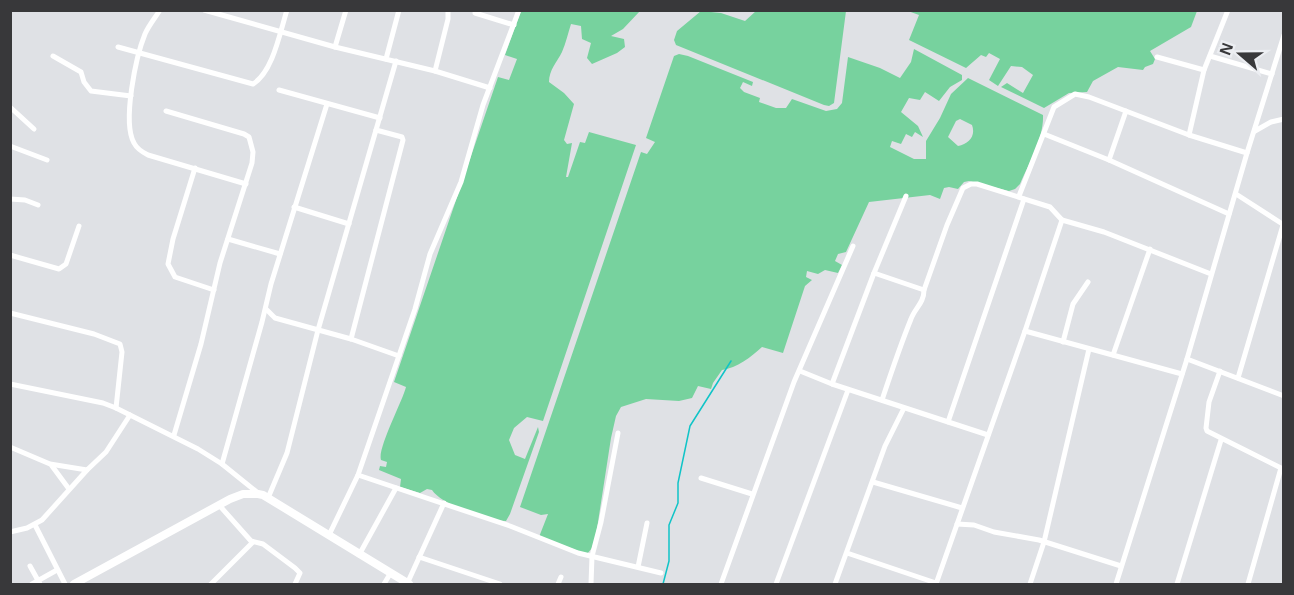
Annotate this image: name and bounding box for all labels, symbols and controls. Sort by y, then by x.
north arrow [1210,24,1270,84]
text: N [1216,41,1236,57]

